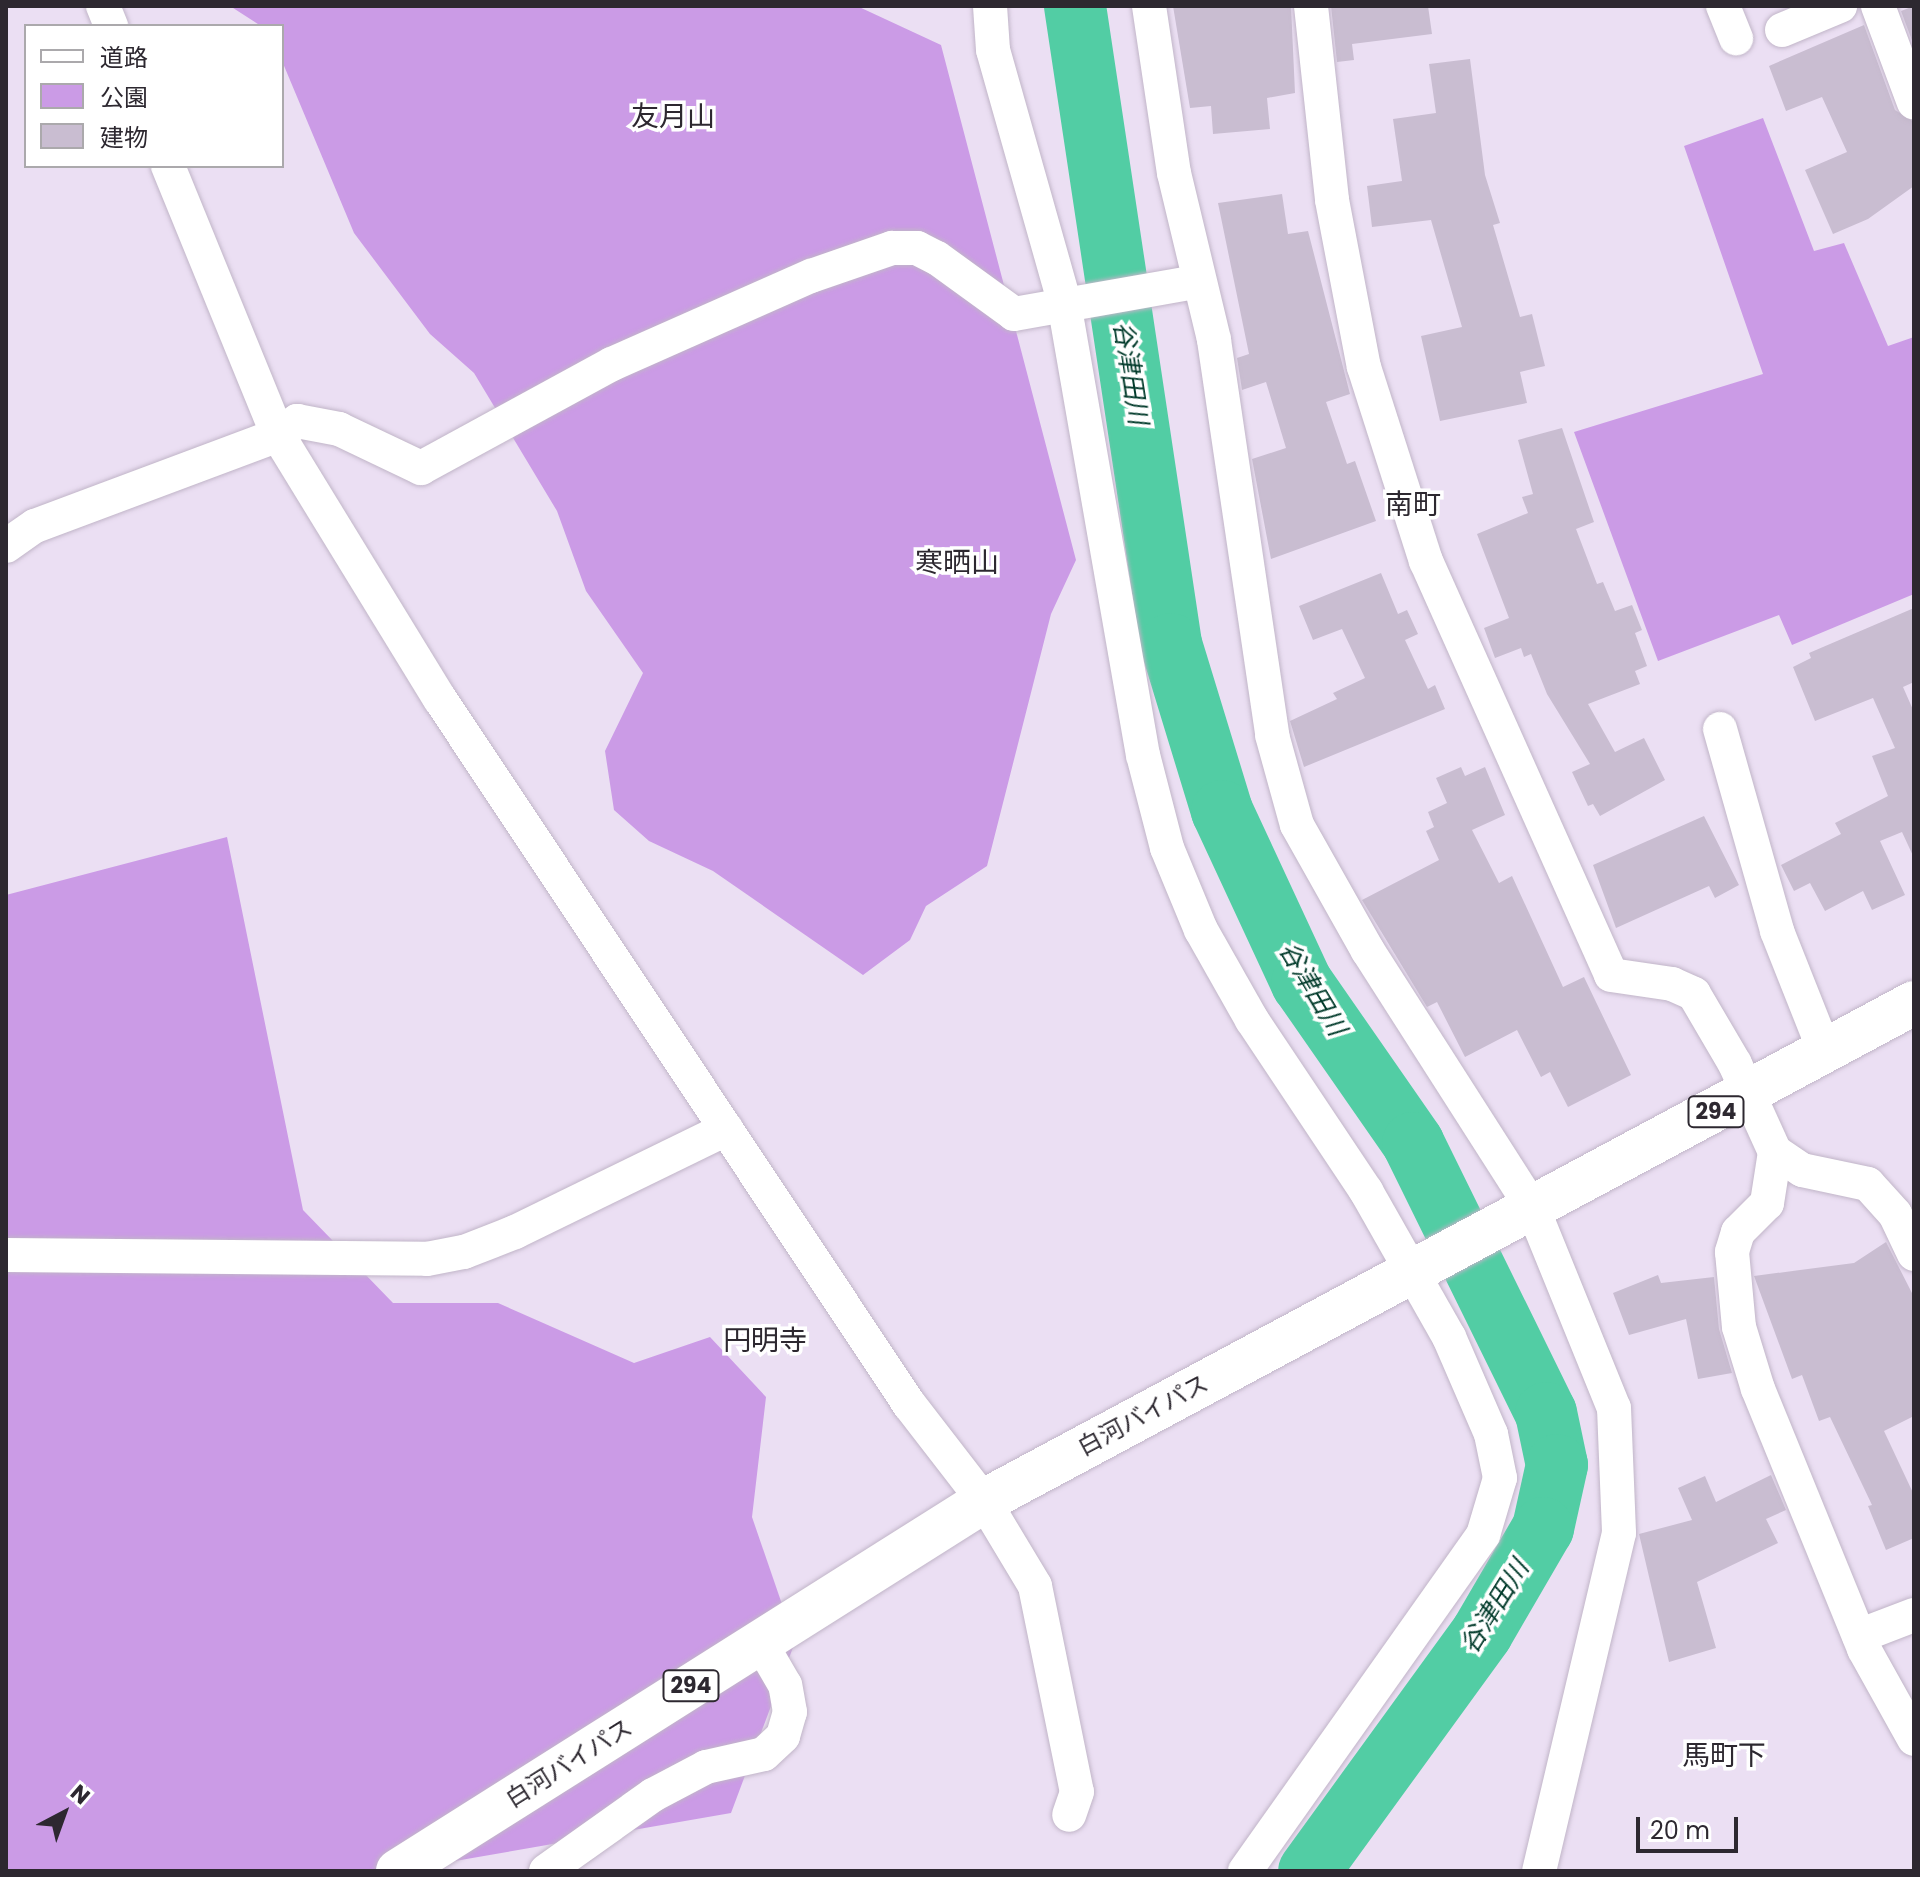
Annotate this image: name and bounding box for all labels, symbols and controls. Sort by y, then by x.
legend [24,24,284,168]
text: 道路 [100,41,148,74]
text: 公園 [100,81,148,114]
district label: 友月山 [631,100,715,134]
text: 建物 [100,121,148,154]
water label: 谷津田川 [1106,319,1154,427]
district label: 南町 [1385,488,1441,522]
district label: 寒晒山 [915,546,999,580]
water label: 谷津田川 [1272,936,1352,1042]
road number: 294 [1686,1094,1746,1130]
district label: 円明寺 [723,1324,807,1358]
street label: 白河バイパス [1073,1368,1213,1462]
water label: 谷津田川 [1454,1555,1536,1659]
road number: 294 [661,1668,721,1704]
street label: 白河バイパス [500,1713,638,1813]
district label: 馬町下 [1682,1739,1766,1773]
north arrow [24,1773,104,1853]
text: N [64,1777,96,1812]
scale bar [1640,1801,1742,1851]
text: 20 m [1650,1814,1710,1847]

